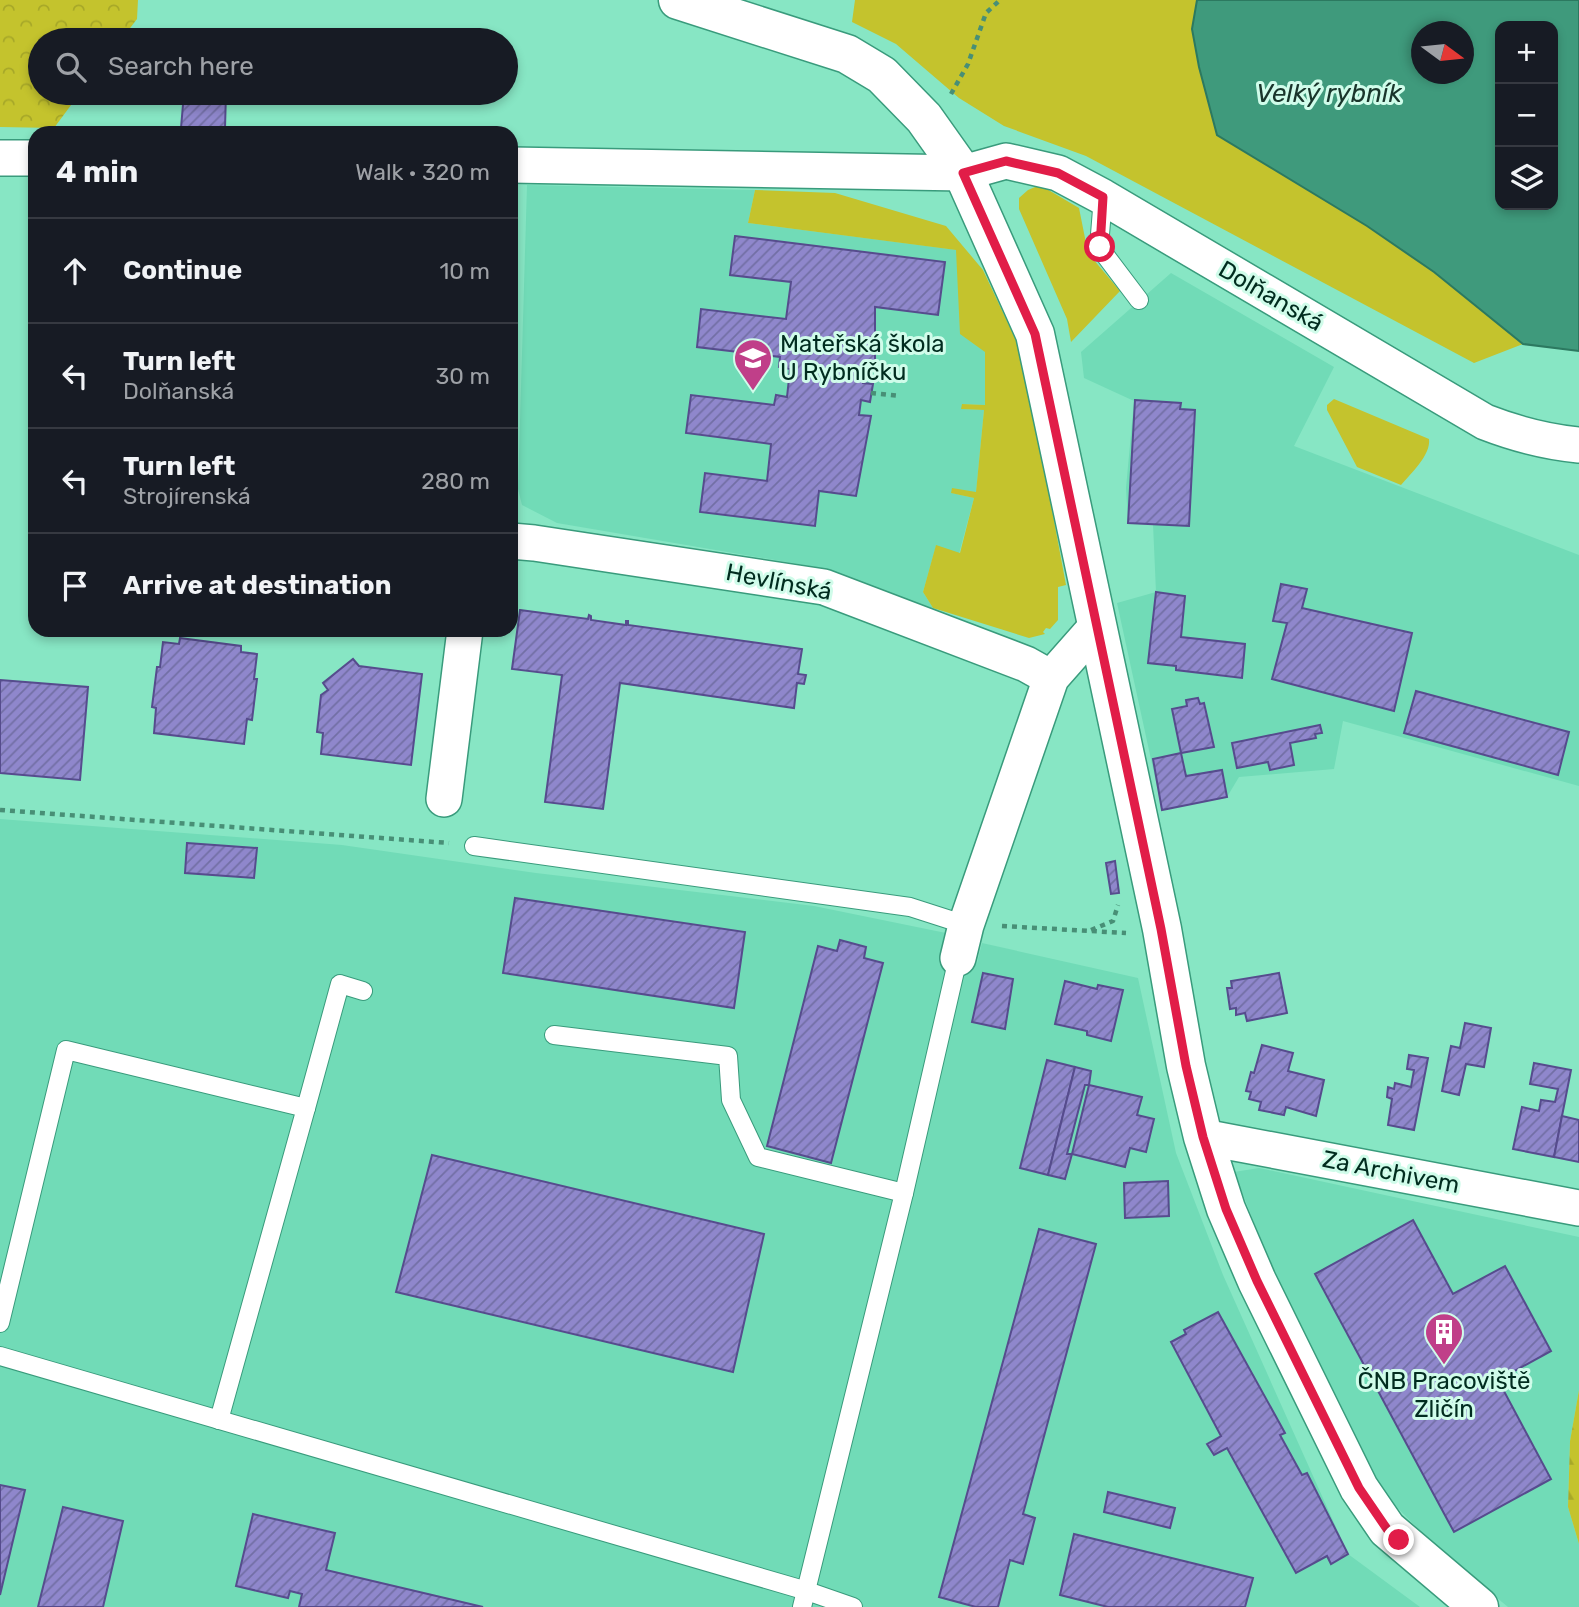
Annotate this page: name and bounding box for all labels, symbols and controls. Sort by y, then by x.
north arrow [1411,21,1474,84]
map controls [1495,21,1558,210]
button: + [1495,21,1558,84]
search box [28,28,518,105]
icon: search [52,48,90,86]
text: Search here [108,51,254,82]
water label: Velký rybník [1256,78,1402,109]
button: − [1495,84,1558,147]
button: layers [1495,147,1558,210]
text: 4 min [56,154,138,190]
text: Walk · 320 m [355,158,490,186]
route start [1084,231,1115,262]
icon: ahead [56,252,94,290]
text: Continue [123,255,242,286]
street label: Dolňanská [1214,255,1328,337]
text: 10 m [439,257,490,285]
place label: Mateřská škola U Rybníčku [780,330,945,386]
school or university icon: Mateřská škola U Rybníčku [732,337,774,392]
text: Turn left [123,346,235,377]
icon: left [56,357,94,395]
text: 30 m [435,362,490,390]
text: Dolňanská [123,377,234,405]
text: Turn left [123,451,235,482]
icon: left [56,462,94,500]
text: 280 m [421,467,490,495]
text: Strojírenská [123,482,251,510]
street label: Hevlínská [724,558,834,606]
icon: arrive [56,567,94,605]
text: Arrive at destination [123,570,391,601]
street label: Za Archivem [1320,1145,1462,1199]
building icon: ČNB Pracoviště Zličín [1423,1311,1465,1366]
place label: ČNB Pracoviště Zličín [1358,1367,1530,1423]
route end [1383,1524,1414,1555]

